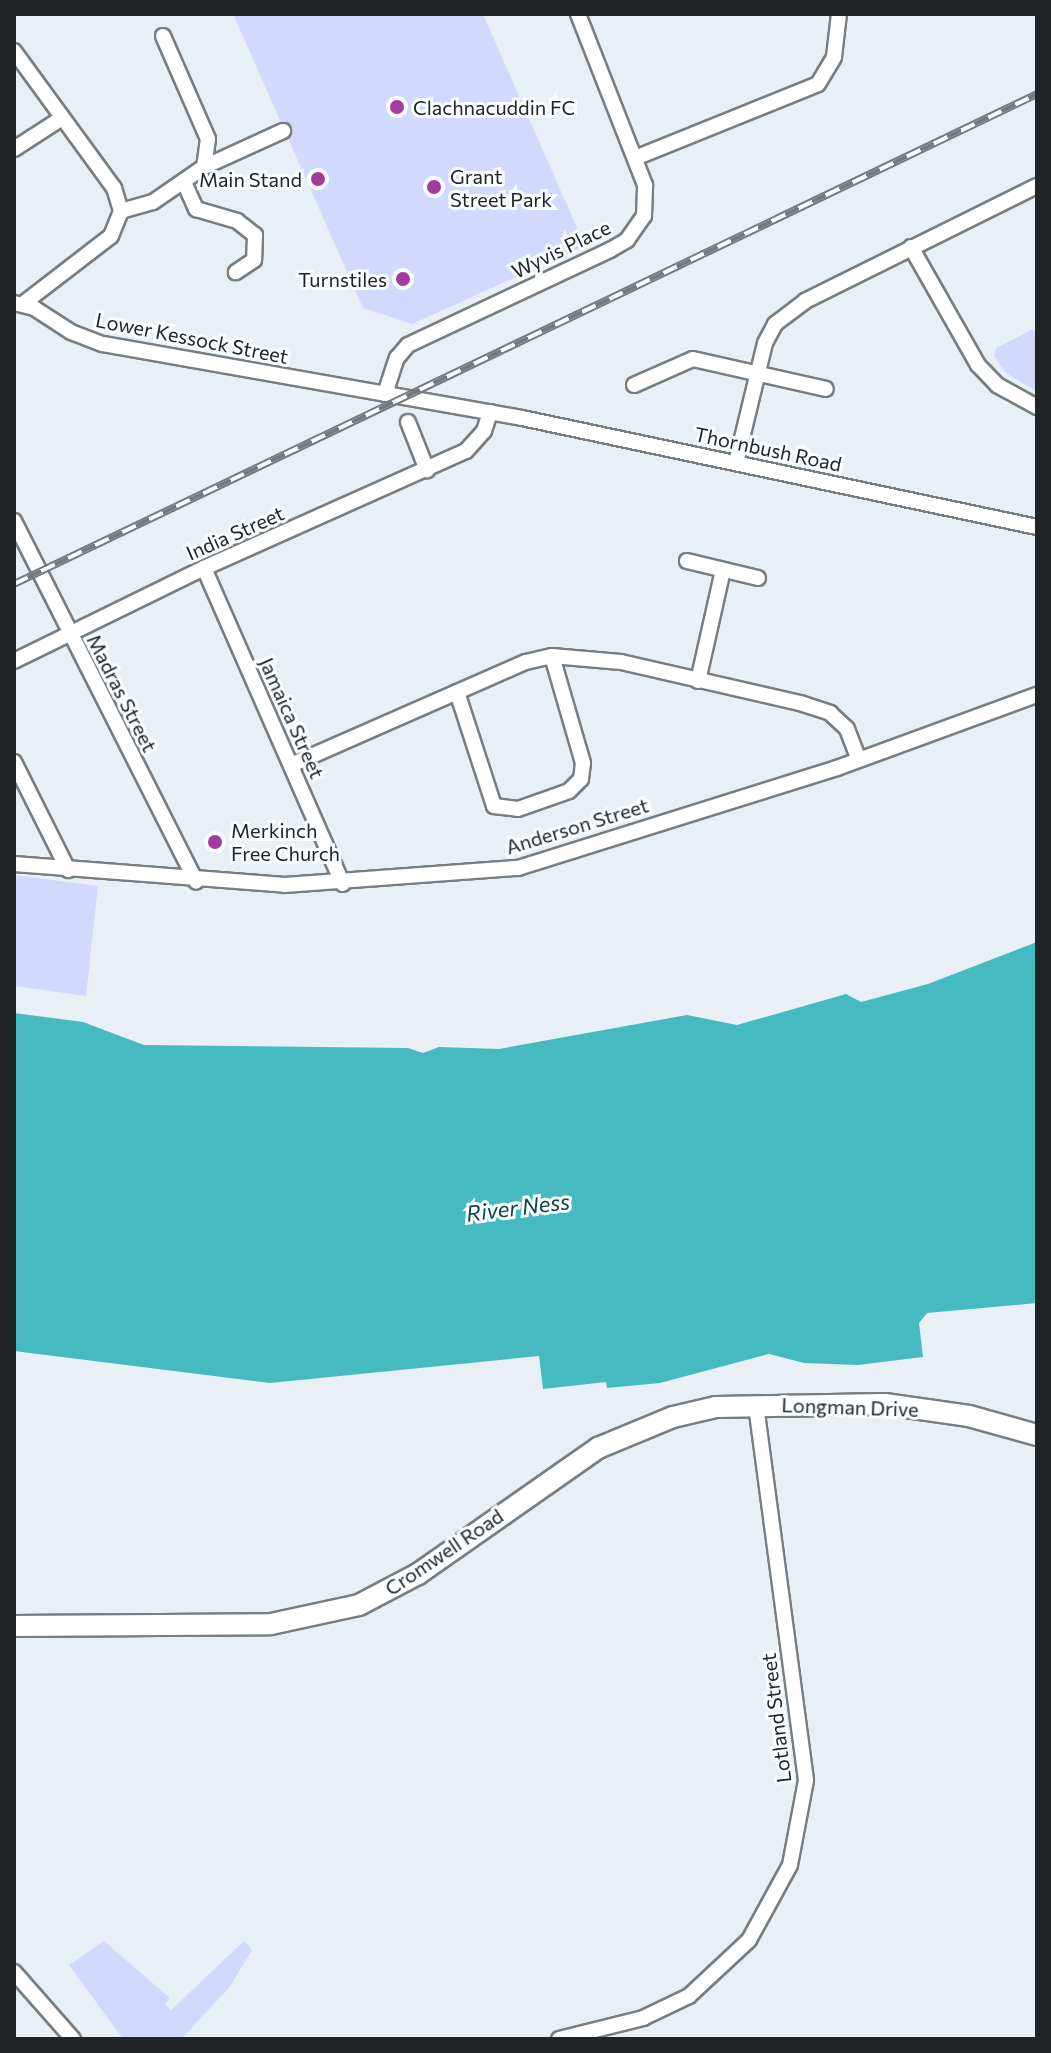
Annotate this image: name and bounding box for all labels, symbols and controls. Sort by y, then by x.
place label: Clachnacuddin FC [413,95,575,119]
marker: Clachnacuddin FC [388,98,406,116]
place label: Grant Street Park [450,164,552,211]
place label: Main Stand [199,167,302,191]
marker: Main Stand [309,170,327,188]
marker: Grant Street Park [425,178,443,196]
street label: Wyvis Place [508,215,614,283]
place label: Turnstiles [298,267,387,291]
marker: Turnstiles [394,270,412,288]
street label: Lower Kessock Street [94,308,290,368]
street label: Thornbush Road [692,422,844,476]
street label: India Street [182,501,288,565]
street label: Madras Street [82,630,162,756]
street label: Jamaica Street [255,654,329,782]
street label: Anderson Street [503,793,651,859]
place label: Merkinch Free Church [231,818,340,865]
marker: Merkinch Free Church [206,833,224,851]
water label: River Ness [465,1188,571,1226]
street label: Longman Drive [781,1393,919,1421]
street label: Cromwell Road [380,1504,508,1600]
street label: Lotland Street [756,1652,796,1784]

